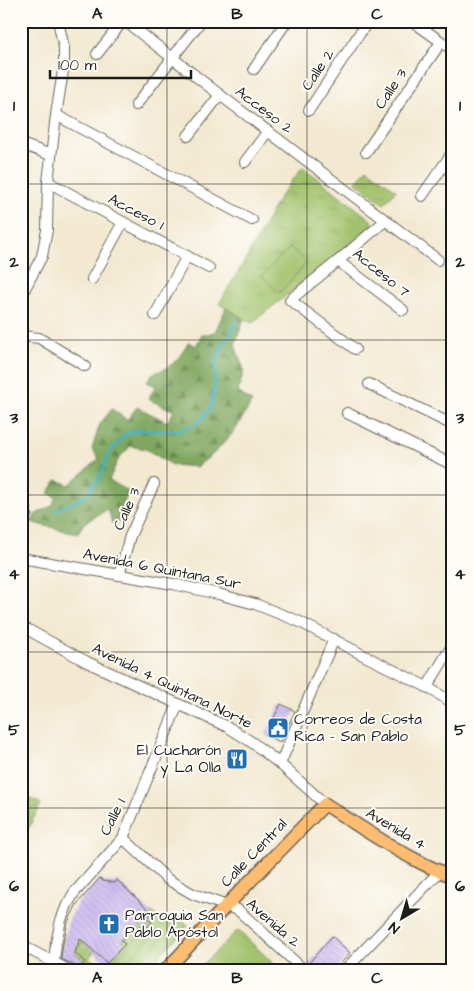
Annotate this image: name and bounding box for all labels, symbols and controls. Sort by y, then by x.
text: A [92,3,103,25]
text: B [231,3,243,25]
text: C [371,3,383,25]
street label: Calle 2 [297,45,340,95]
scale bar [50,48,191,80]
text: 100 m [58,55,97,76]
street label: Calle 3 [370,64,412,113]
street label: Acceso 2 [231,81,298,139]
text: 1 [13,95,16,117]
text: 1 [459,95,462,117]
street label: Acceso 1 [104,189,168,236]
street label: Acceso 7 [348,243,414,303]
text: 2 [8,251,19,273]
text: 2 [454,251,465,273]
text: 3 [9,407,19,429]
text: 3 [455,407,465,429]
street label: Calle 3 [108,484,146,534]
street label: Avenida 6 Quintana Sur [81,543,243,595]
text: 4 [9,563,20,585]
text: 4 [455,563,466,585]
street label: Avenida 4 Quintana Norte [88,638,256,734]
place label: Correos de Costa Rica - San Pablo [294,709,422,747]
public building icon: Correos de Costa Rica - San Pablo [266,716,290,740]
text: 5 [8,719,20,741]
text: 5 [454,719,466,741]
place label: El Cucharón y La Olla [137,740,221,779]
restaurant icon: El Cucharón y La Olla [225,747,249,771]
street label: Calle 1 [95,795,131,839]
street label: Avenida 4 [362,803,430,855]
street label: Calle Central [216,814,292,892]
text: 6 [9,875,19,897]
text: 6 [455,875,465,897]
street label: Avenida 2 [242,894,305,953]
north arrow [376,894,426,944]
place label: Parroquia San Pablo Apóstol [125,905,224,943]
church icon: Parroquia San Pablo Apóstol [97,912,121,936]
text: N [385,917,404,938]
text: A [92,967,103,989]
text: B [231,967,243,989]
text: C [371,967,383,989]

